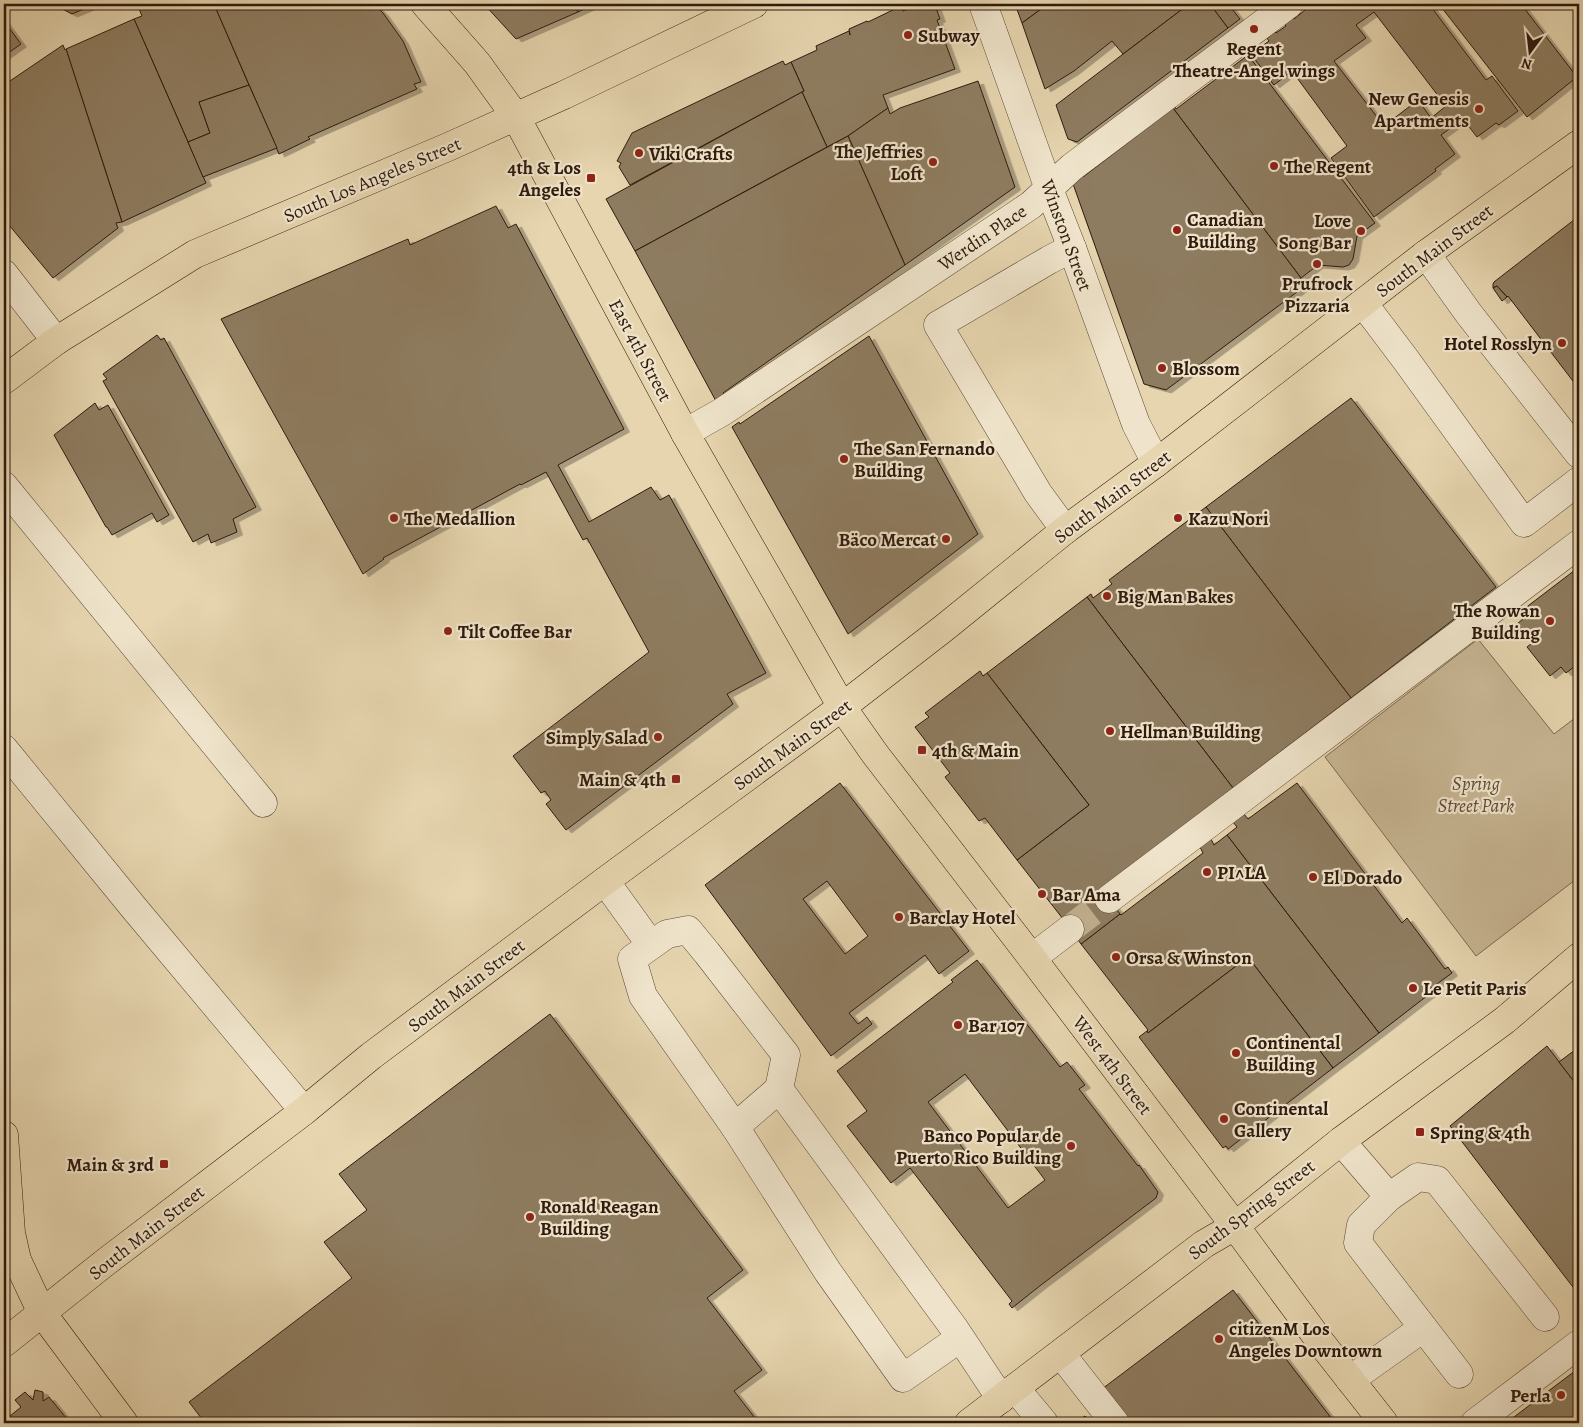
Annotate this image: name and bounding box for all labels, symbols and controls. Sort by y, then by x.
place label: Subway [918,23,981,49]
marker: Regent Theatre-Angel wings [1248,23,1260,35]
north arrow [1506,28,1556,78]
marker: Subway [902,29,914,41]
place label: Regent Theatre-Angel wings [1173,36,1335,84]
text: N [1519,54,1534,75]
place label: New Genesis Apartments [1368,86,1469,134]
marker: New Genesis Apartments [1473,103,1485,115]
street label: South Los Angeles Street [280,131,465,229]
place label: The Jeffries Loft [834,139,924,187]
place label: Viki Crafts [648,141,733,167]
marker: Viki Crafts [633,147,645,159]
place label: The Regent [1284,154,1372,180]
place label: 4th & Los Angeles [508,155,581,203]
marker: The Jeffries Loft [927,156,939,168]
marker: The Regent [1268,160,1280,172]
marker: 4th & Los Angeles [585,172,597,184]
street label: Winston Street [1033,175,1098,295]
street label: South Main Street [1371,198,1499,303]
street label: Werdin Place [932,199,1032,278]
place label: Canadian Building [1187,207,1264,255]
place label: Love Song Bar [1279,208,1351,256]
marker: Canadian Building [1171,224,1183,236]
marker: Love Song Bar [1355,225,1367,237]
marker: Prufrock Pizzaria [1311,258,1323,270]
place label: Prufrock Pizzaria [1282,271,1353,319]
street label: East 4th Street [602,295,678,406]
place label: Hotel Rosslyn [1444,331,1552,357]
marker: Hotel Rosslyn [1556,337,1568,349]
place label: Blossom [1172,356,1240,382]
marker: Blossom [1156,362,1168,374]
place label: The San Fernando Building [854,436,995,484]
street label: South Main Street [1049,444,1177,549]
marker: The San Fernando Building [838,453,850,465]
place label: The Medallion [404,506,516,532]
place label: Kazu Nori [1188,506,1269,532]
marker: The Medallion [388,512,400,524]
marker: Kazu Nori [1172,512,1184,524]
place label: Bäco Mercat [838,527,937,553]
marker: Bäco Mercat [940,533,952,545]
place label: Big Man Bakes [1117,584,1234,610]
marker: Big Man Bakes [1101,590,1113,602]
place label: The Rowan Building [1454,598,1540,646]
marker: The Rowan Building [1544,615,1556,627]
place label: Tilt Coffee Bar [458,619,572,645]
marker: Tilt Coffee Bar [442,625,454,637]
street label: South Main Street [728,693,857,797]
place label: Hellman Building [1120,719,1261,745]
place label: Simply Salad [546,725,649,751]
marker: Hellman Building [1104,725,1116,737]
marker: Simply Salad [652,731,664,743]
place label: 4th & Main [932,738,1019,764]
marker: 4th & Main [916,744,928,756]
place label: Main & 4th [579,767,666,793]
park label: Spring Street Park [1438,771,1514,819]
marker: Main & 4th [670,773,682,785]
place label: PI^LA [1217,860,1268,886]
place label: El Dorado [1323,865,1403,891]
marker: PI^LA [1201,866,1213,878]
marker: El Dorado [1307,871,1319,883]
place label: Bar Ama [1052,882,1122,908]
marker: Bar Ama [1036,888,1048,900]
place label: Barclay Hotel [909,905,1015,931]
marker: Barclay Hotel [893,911,905,923]
street label: South Main Street [403,933,531,1038]
place label: Orsa & Winston [1126,945,1252,971]
marker: Orsa & Winston [1110,951,1122,963]
place label: Le Petit Paris [1423,976,1527,1002]
marker: Le Petit Paris [1407,982,1419,994]
street label: West 4th Street [1066,1010,1158,1121]
place label: Bar 107 [968,1013,1026,1039]
marker: Bar 107 [952,1019,964,1031]
place label: Continental Building [1246,1030,1340,1078]
marker: Continental Building [1230,1047,1242,1059]
place label: Continental Gallery [1234,1096,1328,1144]
marker: Continental Gallery [1218,1113,1230,1125]
place label: Spring & 4th [1430,1120,1530,1146]
place label: Banco Popular de Puerto Rico Building [896,1123,1061,1171]
marker: Spring & 4th [1414,1126,1426,1138]
marker: Banco Popular de Puerto Rico Building [1065,1140,1077,1152]
place label: Main & 3rd [67,1152,155,1178]
street label: South Spring Street [1183,1153,1320,1266]
marker: Main & 3rd [158,1158,170,1170]
street label: South Main Street [83,1179,210,1286]
place label: Ronald Reagan Building [540,1194,659,1242]
marker: Ronald Reagan Building [524,1211,536,1223]
place label: citizenM Los Angeles Downtown [1228,1316,1382,1364]
marker: citizenM Los Angeles Downtown [1213,1333,1225,1345]
place label: Perla [1510,1383,1552,1409]
marker: Perla [1555,1389,1567,1401]

